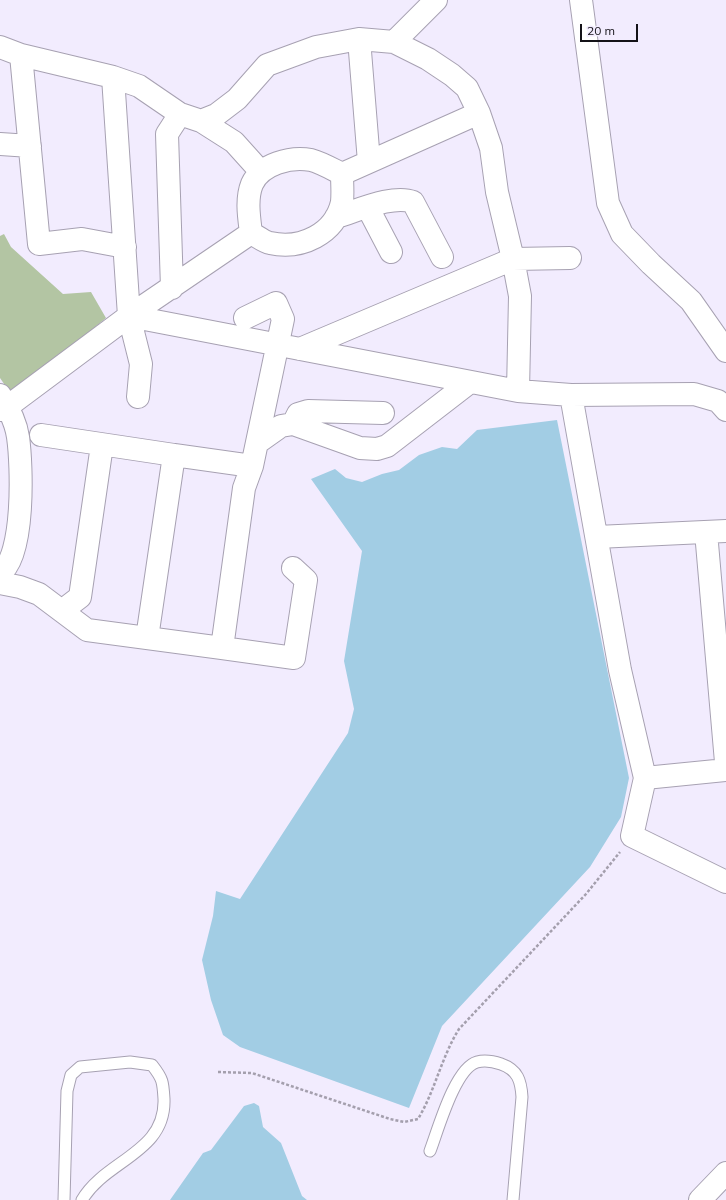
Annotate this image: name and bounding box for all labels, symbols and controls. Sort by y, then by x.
scale bar [582,16,640,42]
text: 20 m [587,23,615,38]

